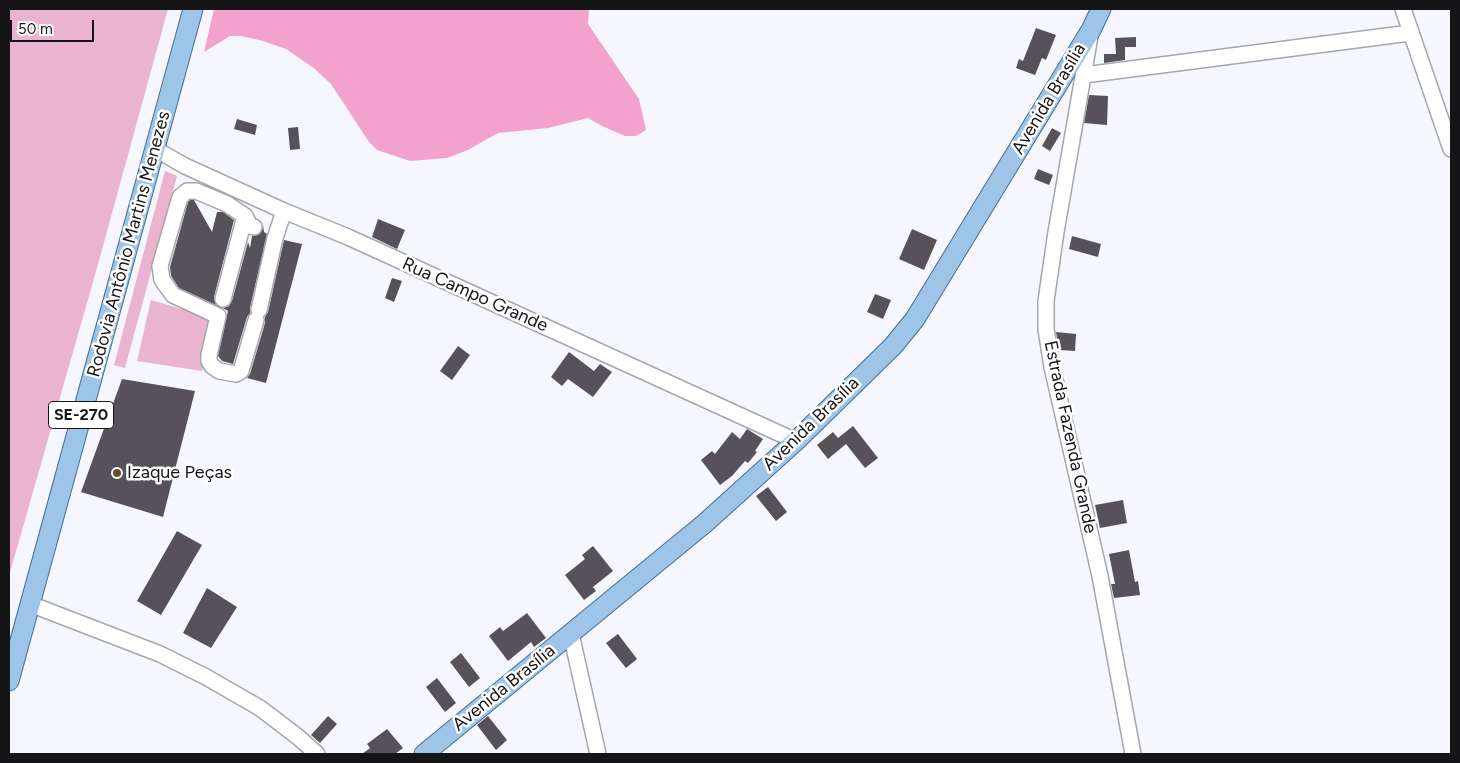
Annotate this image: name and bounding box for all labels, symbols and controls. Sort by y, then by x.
scale bar [12,10,96,42]
text: 50 m [18,20,53,38]
street label: Avenida Brasília [1007,40,1091,158]
street label: Rodovia Antônio Martins Menezes [83,109,175,379]
street label: Rua Campo Grande [399,253,551,337]
street label: Estrada Fazenda Grande [1039,339,1101,535]
street label: Avenida Brasília [758,373,864,475]
road number: SE-270 [48,402,114,428]
place label: Izaque Peças [127,462,232,484]
marker: Izaque Peças [111,467,123,479]
street label: Avenida Brasília [448,640,560,736]

